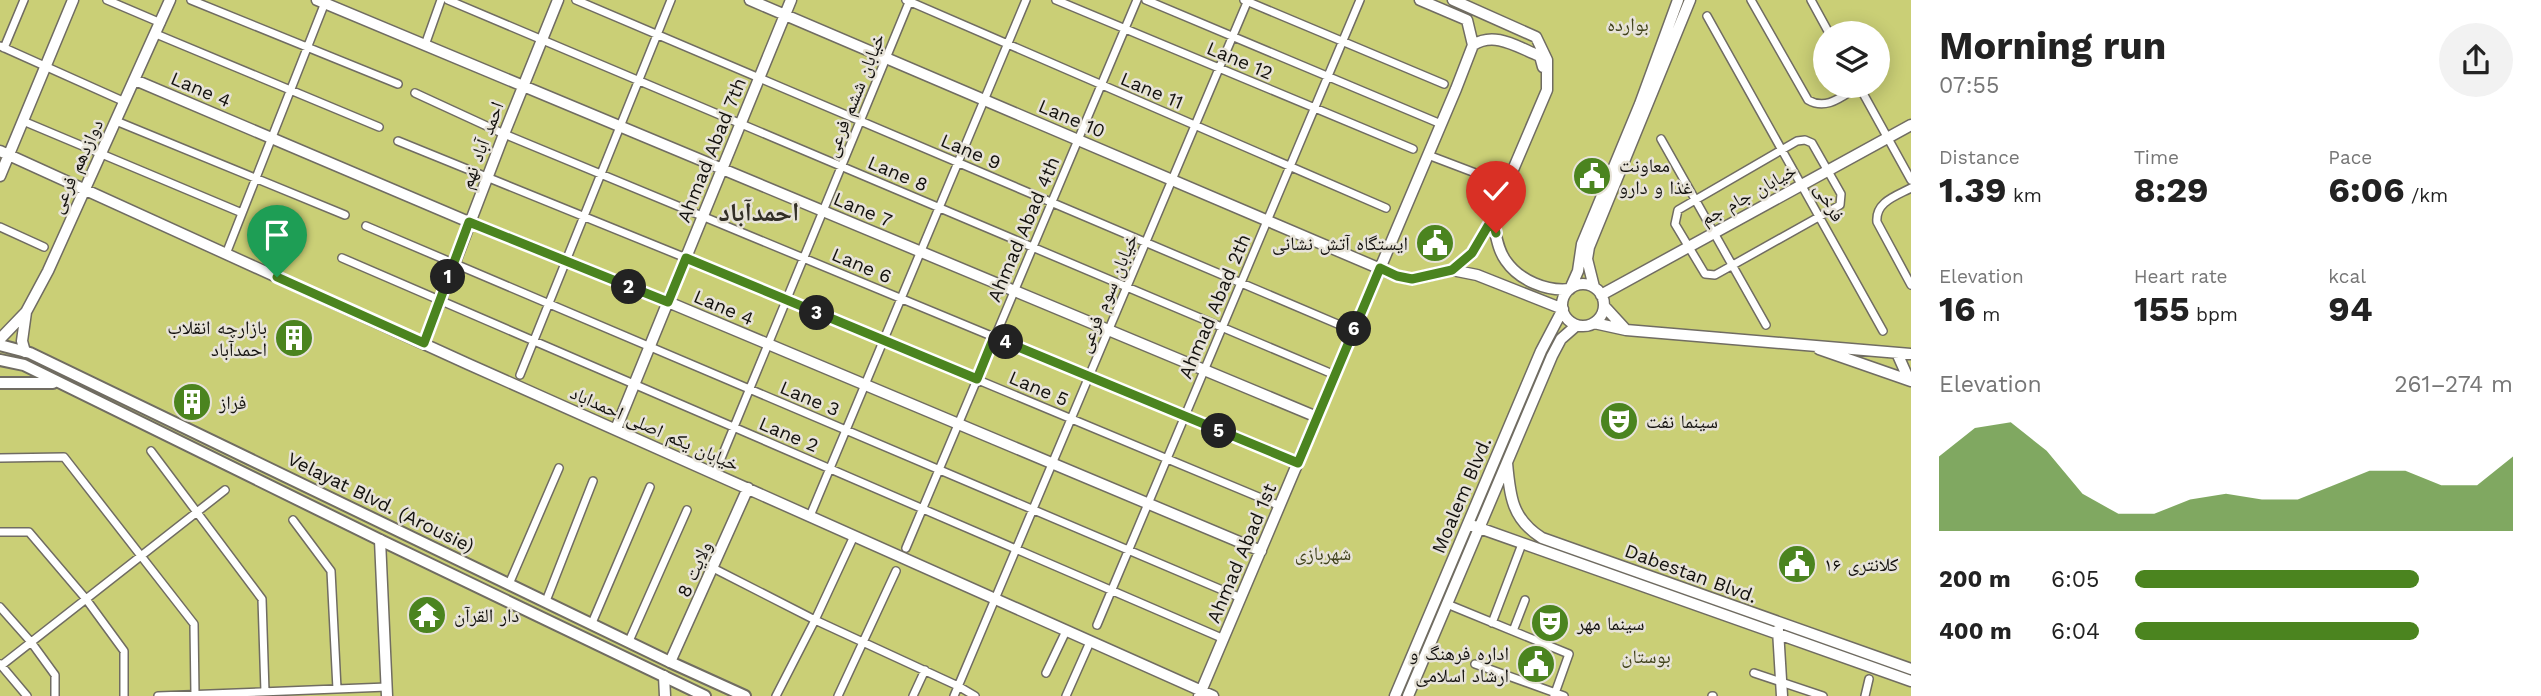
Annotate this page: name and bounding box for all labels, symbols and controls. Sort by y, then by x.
park label: بوارده [1607,13,1649,36]
map controls [1813,21,1890,98]
button: layers [1813,21,1890,98]
button: share [2439,23,2513,97]
text: Morning run [1939,24,2166,68]
street label: خیابان ششم فرعی [819,30,891,161]
street label: Lane 12 [1203,36,1276,85]
street label: Lane 4 [167,67,234,112]
street label: Lane 11 [1117,67,1187,114]
text: 07:55 [1939,72,1999,99]
street label: Ahmad Abad 7th [672,74,751,226]
street label: Lane 10 [1035,94,1109,143]
street label: احمد آباد نهم [454,98,510,192]
street label: دوازدهم فرعی [45,115,109,217]
street label: Lane 9 [937,129,1004,174]
text: Distance [1939,146,2020,169]
text: Time [2134,146,2179,169]
text: Pace [2328,146,2372,169]
street label: Lane 8 [864,151,931,196]
street label: Ahmad Abad 4th [982,153,1064,305]
place label: معاونت غذا و دارو [1619,154,1693,199]
public building icon: معاونت غذا و دارو [1571,155,1613,197]
street label: خیابان جام جم [1696,159,1801,232]
pin [1466,161,1526,233]
text: 1.39 [1939,169,2007,211]
text: 8:29 [2134,169,2209,211]
text: 6:06 [2328,169,2405,211]
icon: check [1477,172,1515,210]
street label: فرخی [1810,179,1850,226]
text: km [2007,184,2042,207]
text: /km [2405,184,2448,207]
street label: Lane 7 [830,187,895,232]
district label: احمدآباد [719,197,799,227]
pin [247,205,307,277]
icon: arrive [258,216,296,254]
public building icon: ایستگاه آتش نشانی [1414,222,1456,264]
street label: خیابان سوم فرعی [1072,230,1145,357]
street label: Ahmad Abad 2th [1174,230,1255,382]
place label: ایستگاه آتش نشانی [1272,232,1408,255]
street label: Lane 6 [828,243,895,288]
pin: 1 [430,260,466,294]
text: 1 [443,265,452,288]
text: Elevation [1939,265,2024,288]
text: Heart rate [2134,265,2228,288]
text: kcal [2328,265,2366,288]
pin: 2 [612,270,646,304]
text: 2 [623,275,634,298]
street label: Lane 4 [690,285,757,330]
text: 16 [1939,288,1976,330]
text: 155 [2134,288,2190,330]
text: 94 [2328,288,2373,330]
pin: 3 [800,296,834,330]
text: 3 [811,301,822,324]
text: m [1976,303,2000,326]
text: bpm [2190,303,2238,326]
pin: 6 [1336,312,1372,346]
place label: بازارچه انقلاب احمدآباد [167,316,267,361]
building icon: بازارچه انقلاب احمدآباد [273,317,315,359]
text: 6 [1348,317,1359,340]
pin: 4 [988,324,1024,360]
text: 4 [999,330,1012,353]
street label: Lane 5 [1006,366,1072,411]
text: Elevation [1939,371,2042,398]
text: 261–274 m [2394,371,2513,398]
street label: Lane 3 [777,376,843,421]
building icon: فراز [171,381,213,423]
street label: خیابان یکم اصلی احمداباد [566,381,743,477]
place label: فراز [218,391,247,414]
theatre icon: سینما نفت [1598,400,1640,442]
place label: سینما نفت [1646,410,1718,433]
street label: Lane 2 [756,412,822,457]
pin: 5 [1202,414,1236,448]
text: 5 [1213,419,1224,442]
street label: Moalem Blvd. [1427,434,1496,557]
street label: Velayat Blvd. (Arousie) [284,447,478,558]
street label: Ahmad Abad 1st [1202,480,1281,626]
street label: ولایت 8 [672,538,717,601]
street label: Dabestan Blvd. [1622,539,1760,608]
park label: شهربازی [1295,542,1351,565]
public building icon: کلانتری ۱۶ [1776,543,1818,585]
place label: کلانتری ۱۶ [1824,553,1899,576]
text: 200 m [1939,566,2011,593]
text: 6:05 [2051,566,2099,593]
temple icon: دار القرآن [406,594,448,636]
theatre icon: سینما مهر [1529,602,1571,644]
place label: دار القرآن [454,604,520,627]
place label: سینما مهر [1576,612,1645,635]
text: 400 m [1939,618,2012,645]
text: 6:04 [2051,618,2100,645]
place label: اداره فرهنگ و ارشاد اسلامی [1410,642,1509,687]
public building icon: اداره فرهنگ و ارشاد اسلامی [1515,643,1557,685]
park label: بوستان [1621,645,1671,668]

